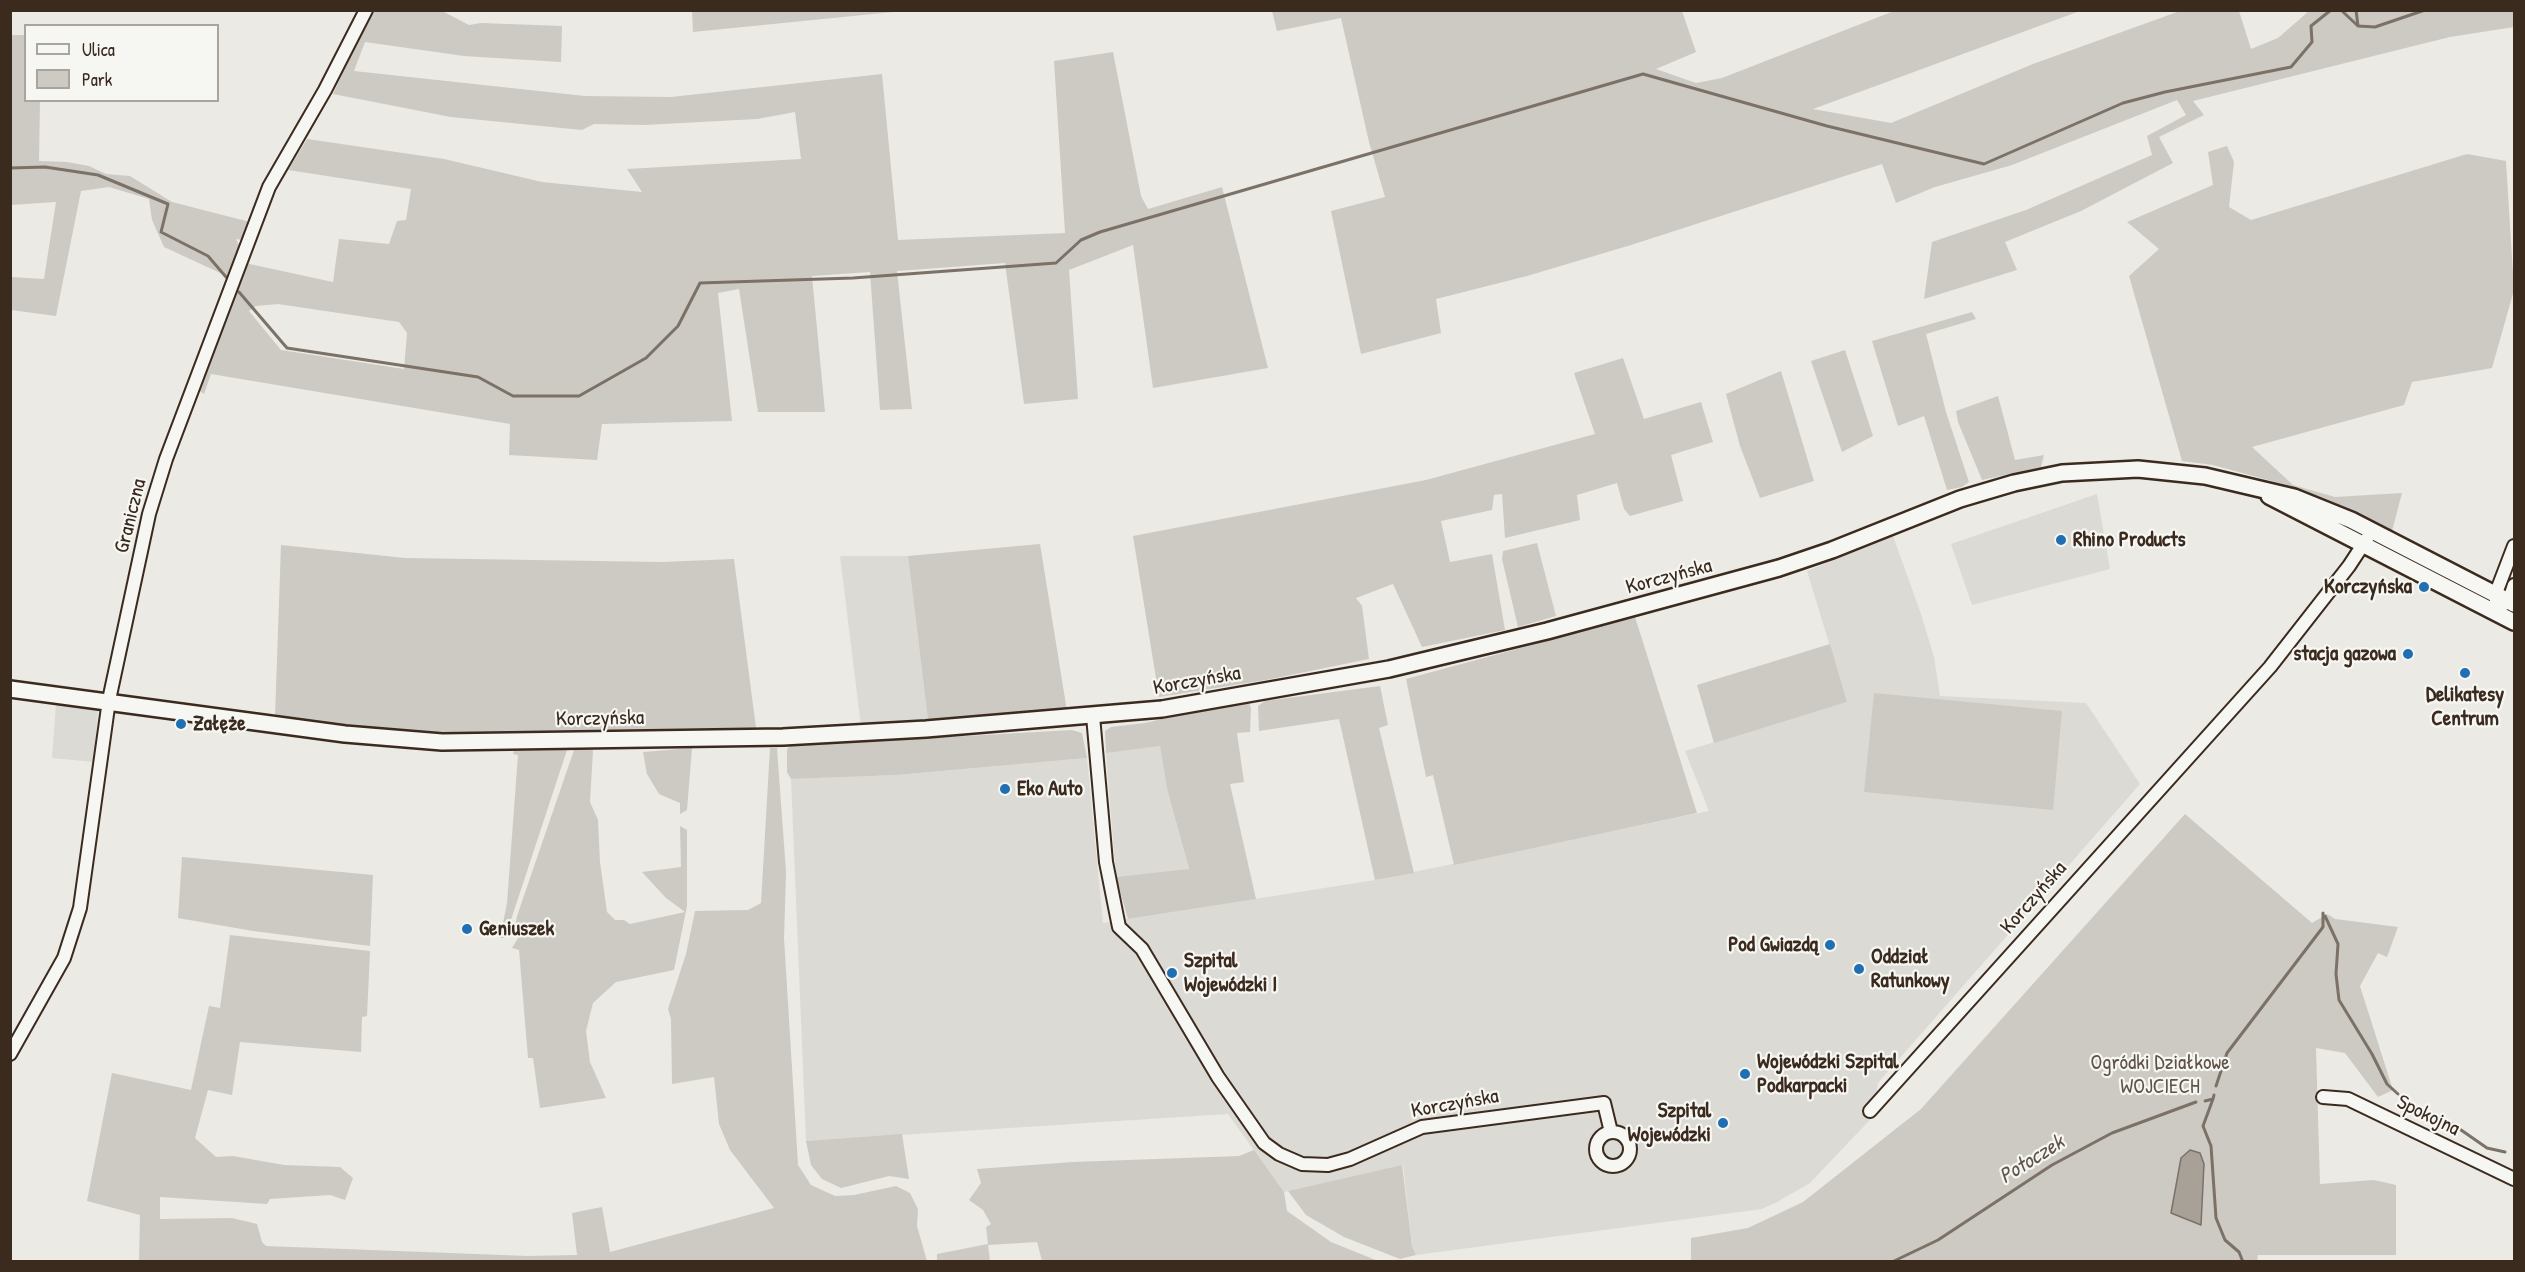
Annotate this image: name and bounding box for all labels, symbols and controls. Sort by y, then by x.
legend [24,24,219,102]
text: Ulica [82,37,115,62]
text: Park [82,67,112,92]
street label: Graniczna [110,476,152,556]
place label: Rhino Products [2073,527,2186,553]
marker: Rhino Products [2054,533,2068,547]
street label: Korczyńska [1623,553,1715,601]
place label: Korczyńska [2324,574,2412,600]
marker: Korczyńska [2417,580,2431,594]
place label: stacja gazowa [2293,641,2396,667]
marker: stacja gazowa [2401,647,2415,661]
street label: Korczyńska [1151,661,1243,701]
marker: Delikatesy Centrum [2458,666,2472,680]
place label: Delikatesy Centrum [2426,682,2504,732]
street label: Korczyńska [556,706,644,732]
place label: Załęże [193,711,246,737]
marker: Załęże [174,717,188,731]
place label: Eko Auto [1017,776,1083,802]
marker: Eko Auto [998,782,1012,796]
street label: Korczyńska [1996,856,2072,940]
place label: Geniuszek [479,916,554,942]
marker: Geniuszek [460,922,474,936]
place label: Pod Gwiazdą [1728,932,1818,958]
marker: Pod Gwiazdą [1823,938,1837,952]
place label: Oddział Ratunkowy [1871,944,1950,994]
place label: Szpital Wojewódzki I [1184,948,1277,998]
marker: Oddział Ratunkowy [1852,962,1866,976]
marker: Szpital Wojewódzki I [1165,966,1179,980]
place label: Wojewódzki Szpital Podkarpacki [1757,1049,1899,1099]
park label: Ogródki Działkowe WOJCIECH [2090,1050,2230,1100]
marker: Wojewódzki Szpital Podkarpacki [1738,1067,1752,1081]
street label: Korczyńska [1409,1084,1501,1124]
street label: Spokojna [2392,1090,2464,1142]
place label: Szpital Wojewódzki [1628,1098,1711,1148]
marker: Szpital Wojewódzki [1716,1116,1730,1130]
water label: Potoczek [1995,1130,2069,1190]

